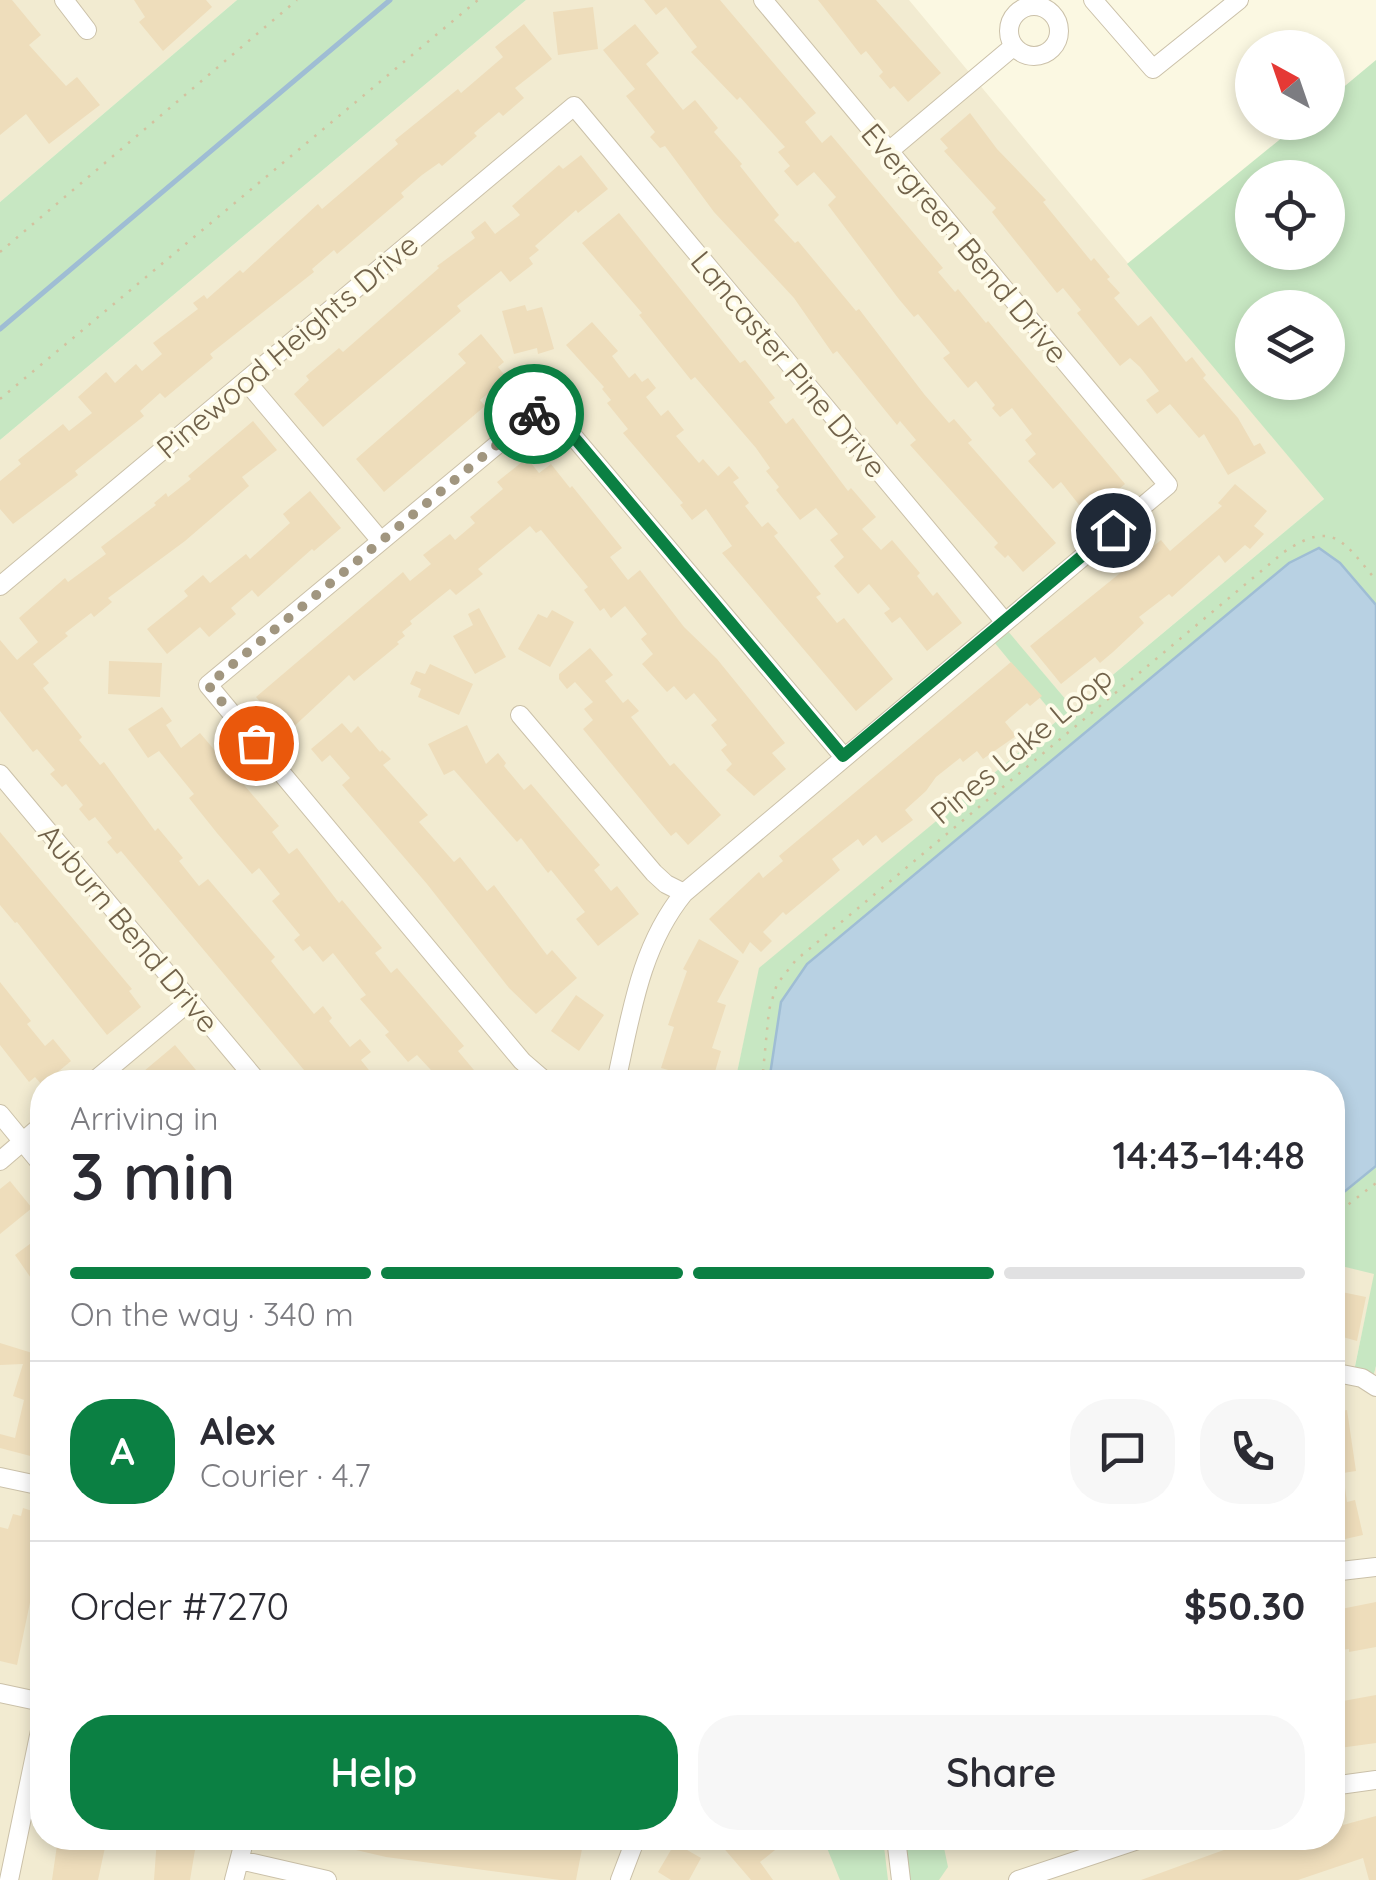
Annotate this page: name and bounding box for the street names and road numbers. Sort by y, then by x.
street label: Evergreen Bend Drive [853,115,1077,371]
street label: Pinewood Heights Drive [148,225,426,467]
street label: Lancaster Pine Drive [683,243,895,485]
street label: Pines Lake Loop [922,658,1120,832]
street label: Auburn Bend Drive [31,816,227,1040]

